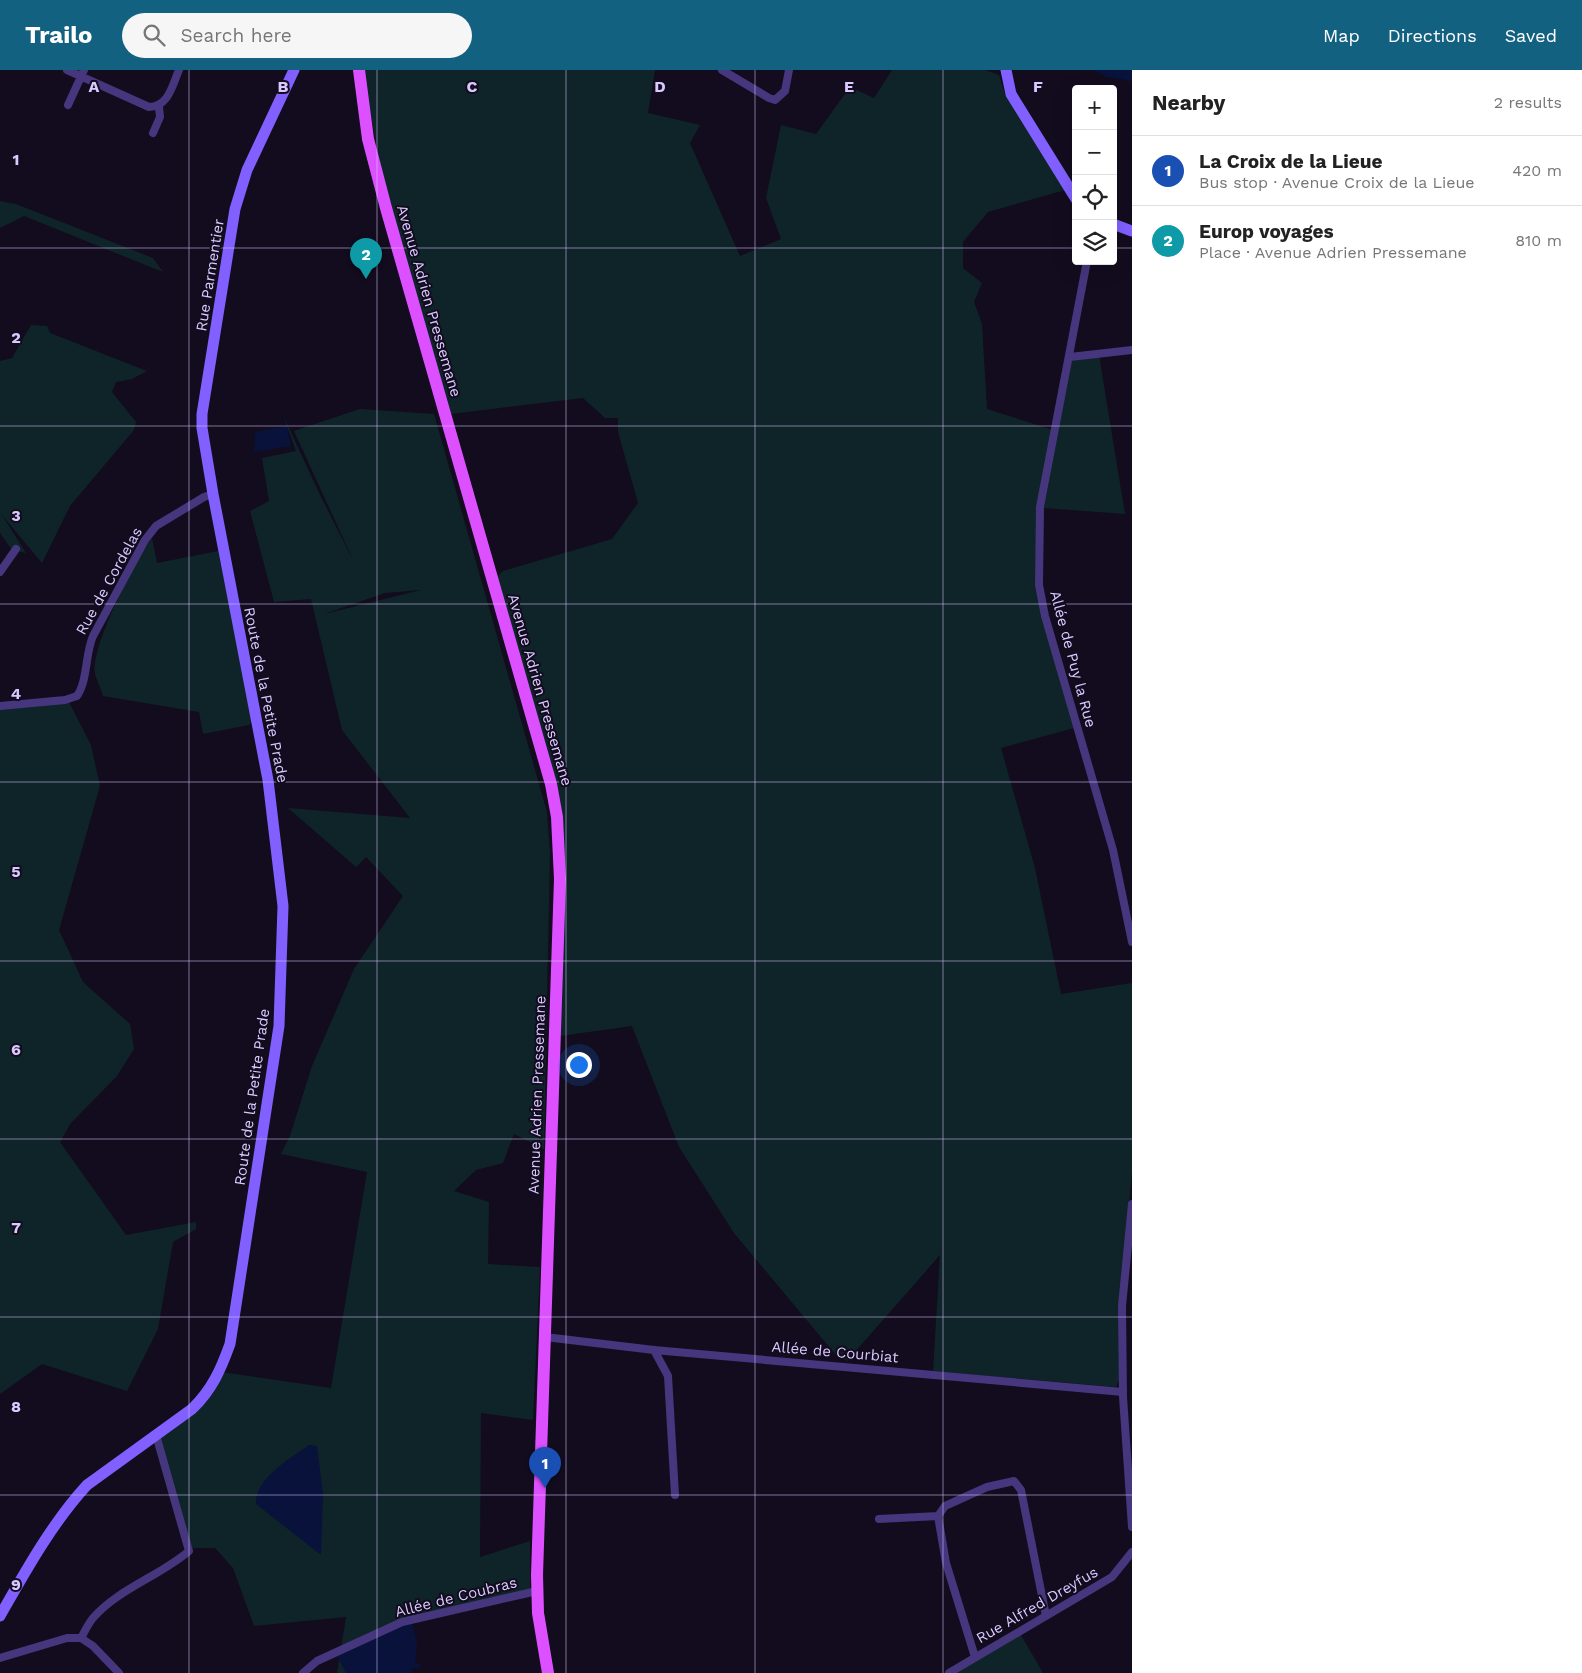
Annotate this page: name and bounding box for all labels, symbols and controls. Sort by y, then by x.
search box [122,13,472,58]
text: Trailo [25,21,92,49]
icon: search [140,21,168,49]
text: Search here [180,24,292,47]
text: Map [1323,25,1360,46]
text: Directions [1388,25,1477,46]
text: Saved [1505,25,1557,46]
text: A [89,77,100,96]
text: B [278,77,289,96]
text: C [467,77,478,96]
text: D [654,77,666,96]
text: E [844,77,854,96]
text: F [1033,77,1043,96]
map controls [1072,85,1117,265]
button: + [1072,85,1117,130]
text: Nearby [1152,90,1225,115]
text: 2 results [1494,93,1562,112]
button: − [1072,130,1117,175]
text: 1 [13,150,19,169]
text: La Croix de la Lieue [1199,150,1383,173]
text: 1 [1165,161,1171,180]
text: 420 m [1512,161,1562,180]
text: Bus stop · Avenue Croix de la Lieue [1199,173,1475,192]
button: locate [1072,175,1117,220]
street label: Avenue Adrien Pressemane [393,203,465,399]
street label: Rue Parmentier [192,217,228,333]
button: layers [1072,220,1117,265]
text: Europ voyages [1199,220,1334,243]
text: 2 [1163,231,1173,250]
text: 810 m [1515,231,1562,250]
pin: 2 [350,238,382,279]
text: Place · Avenue Adrien Pressemane [1199,243,1467,262]
text: 2 [11,328,21,347]
text: 3 [11,506,21,525]
street label: Rue de Cordelas [72,524,146,638]
street label: Allée de Puy la Rue [1046,589,1100,729]
street label: Avenue Adrien Pressemane [504,592,576,788]
street label: Route de la Petite Prade [240,606,292,784]
text: 4 [11,684,21,703]
text: 5 [11,862,21,881]
street label: Avenue Adrien Pressemane [525,995,549,1195]
street label: Route de la Petite Prade [231,1007,273,1187]
text: 6 [11,1040,21,1059]
your location [566,1052,592,1078]
text: 7 [11,1218,21,1237]
street label: Allée de Courbiat [771,1337,900,1367]
text: 8 [11,1397,21,1416]
pin: 1 [529,1447,561,1488]
street label: Rue Alfred Dreyfus [973,1563,1101,1647]
street label: Allée de Coubras [393,1573,519,1621]
text: 9 [11,1575,21,1594]

